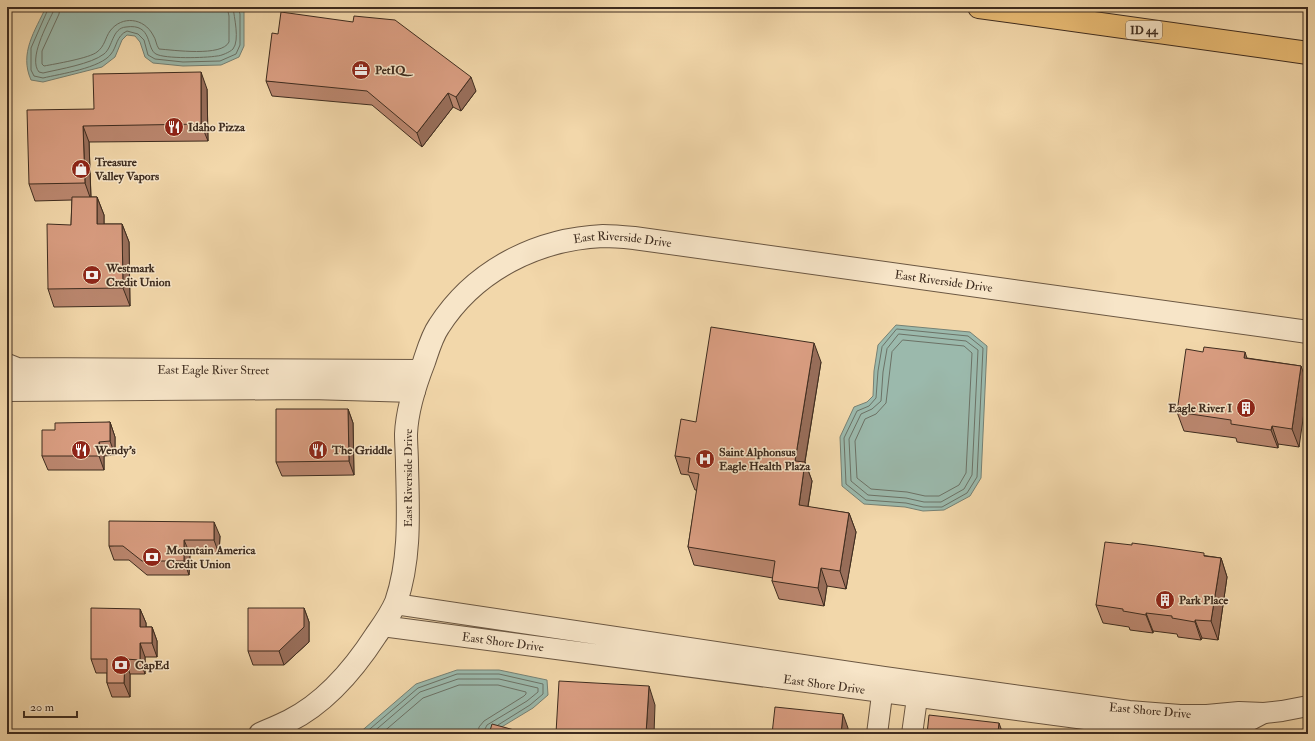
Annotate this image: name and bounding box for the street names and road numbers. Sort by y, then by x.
road number: ID 44 [1126,21,1162,39]
street label: East Riverside Drive [572,228,673,251]
street label: East Riverside Drive [894,267,994,295]
street label: East Eagle River Street [157,362,269,378]
street label: East Riverside Drive [401,429,416,527]
street label: East Shore Drive [461,629,545,655]
street label: East Shore Drive [782,672,866,697]
street label: East Shore Drive [1108,700,1192,722]

